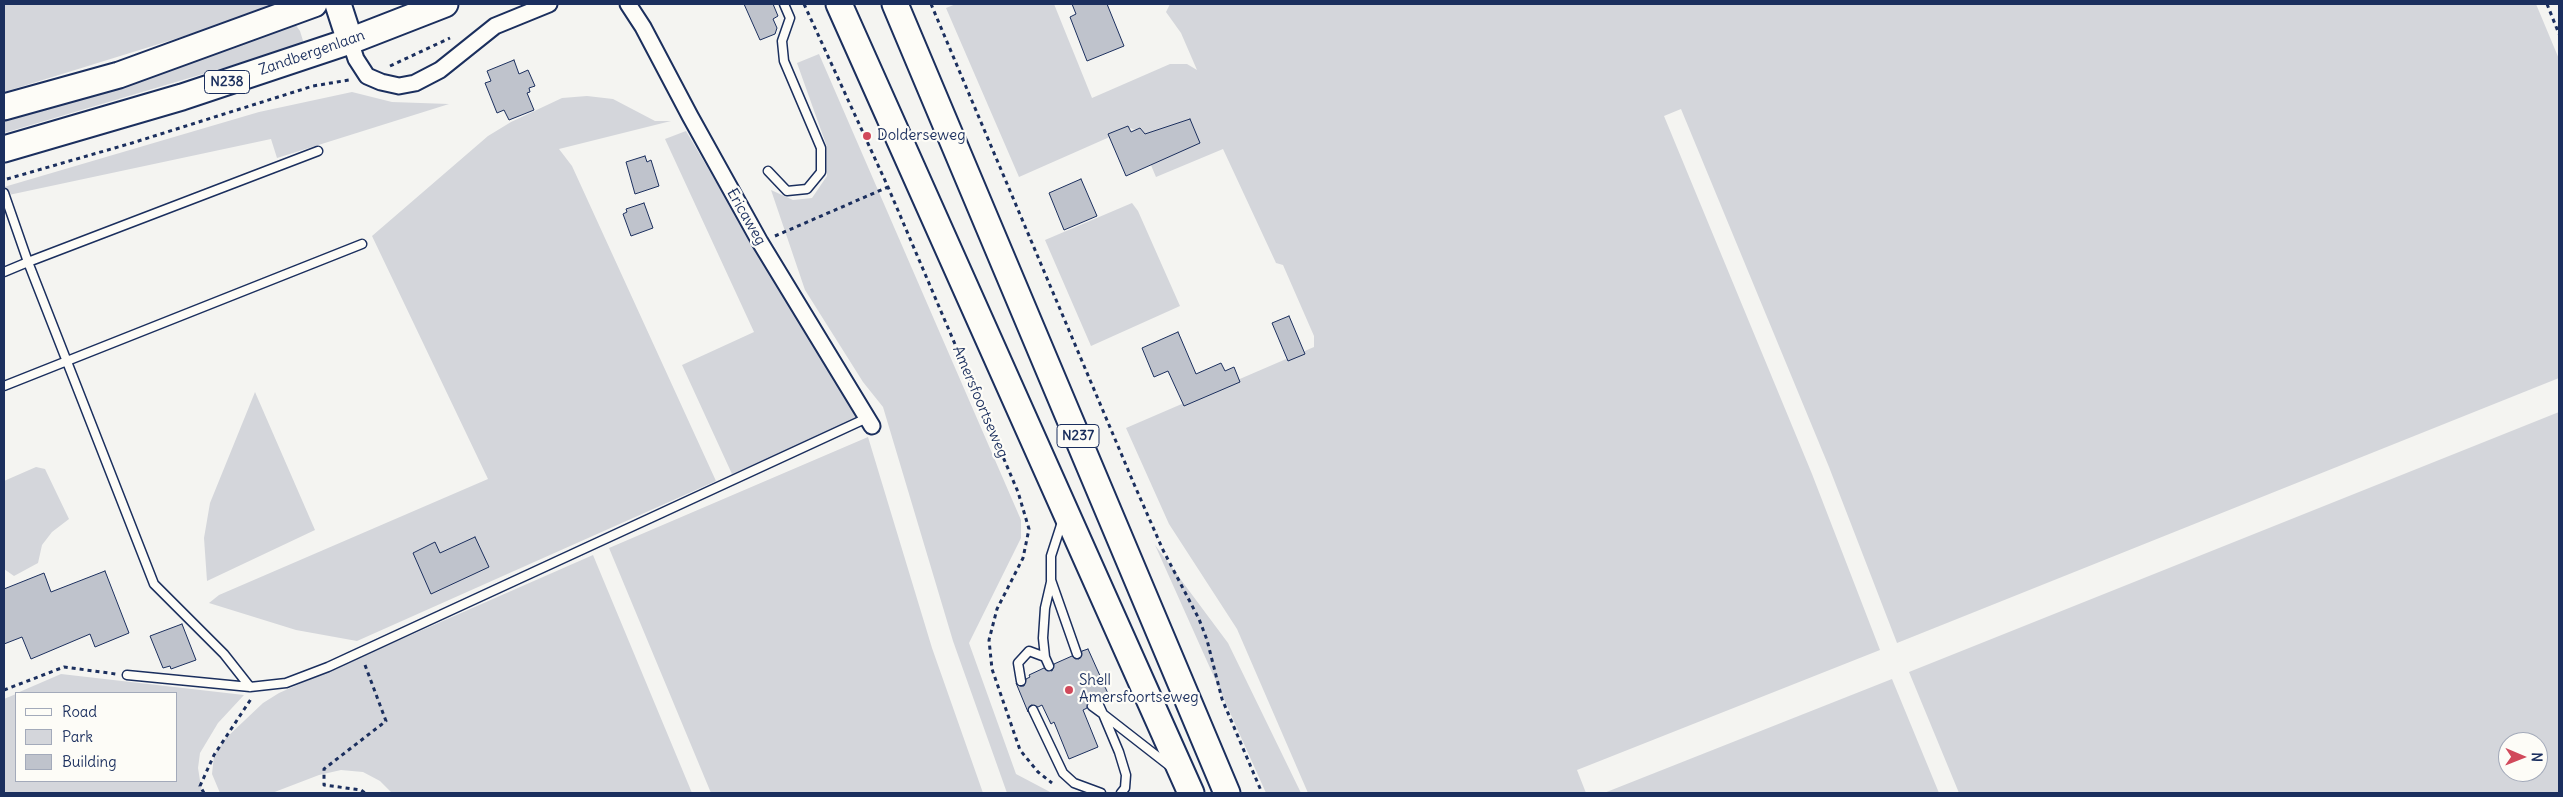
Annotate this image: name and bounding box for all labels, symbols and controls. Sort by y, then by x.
street label: Zandbergenlaan [257,26,367,80]
road number: N238 [204,70,250,94]
place label: Dolderseweg [877,127,966,145]
marker: Dolderseweg [861,130,873,142]
street label: Ericaweg [723,185,769,249]
street label: Amersfoortseweg [948,343,1012,461]
road number: N237 [1057,424,1099,448]
place label: Shell Amersfoortseweg [1079,672,1199,707]
marker: Shell Amersfoortseweg [1063,684,1075,696]
legend [15,692,178,782]
text: Road [62,702,97,721]
text: Park [62,727,93,746]
north arrow [2498,732,2548,782]
text: Building [62,752,117,771]
text: N [2528,752,2546,762]

